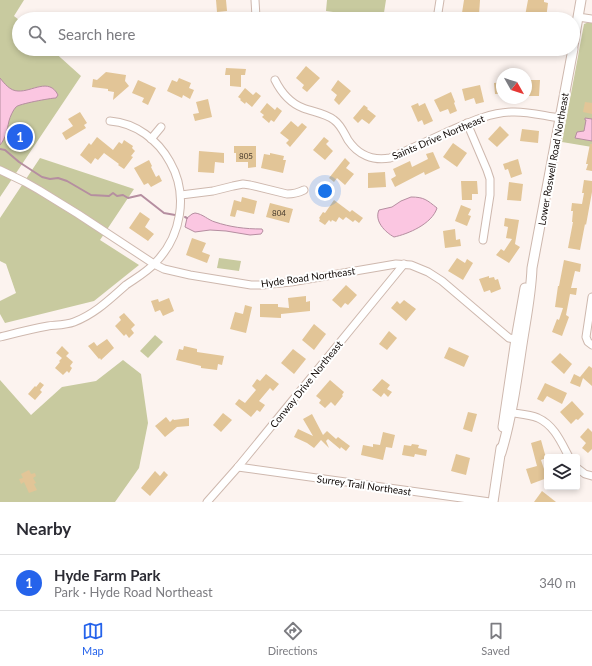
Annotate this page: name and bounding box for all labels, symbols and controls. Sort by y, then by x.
search box [12,12,580,56]
icon: search [26,23,48,45]
text: Search here [58,25,135,43]
north arrow [496,68,532,104]
street label: Lower Roswell Road Northeast [535,91,571,226]
street label: Saints Drive Northeast [390,112,486,162]
pin: 1 [7,122,33,152]
house number: 805 [239,151,253,161]
your location [315,181,335,201]
house number: 804 [272,208,286,218]
street label: Hyde Road Northeast [260,264,356,290]
street label: Conway Drive Northeast [267,338,345,430]
map controls [544,454,580,490]
button: layers [544,454,580,490]
street label: Surrey Trail Northeast [316,472,412,498]
text: Nearby [16,518,71,539]
text: Hyde Farm Park [54,566,160,584]
text: 1 [25,575,33,591]
text: 340 m [539,575,576,591]
text: Park · Hyde Road Northeast [54,584,213,600]
tab: Map [82,620,104,657]
tab: Directions [268,620,317,657]
tab: Saved [481,620,510,657]

